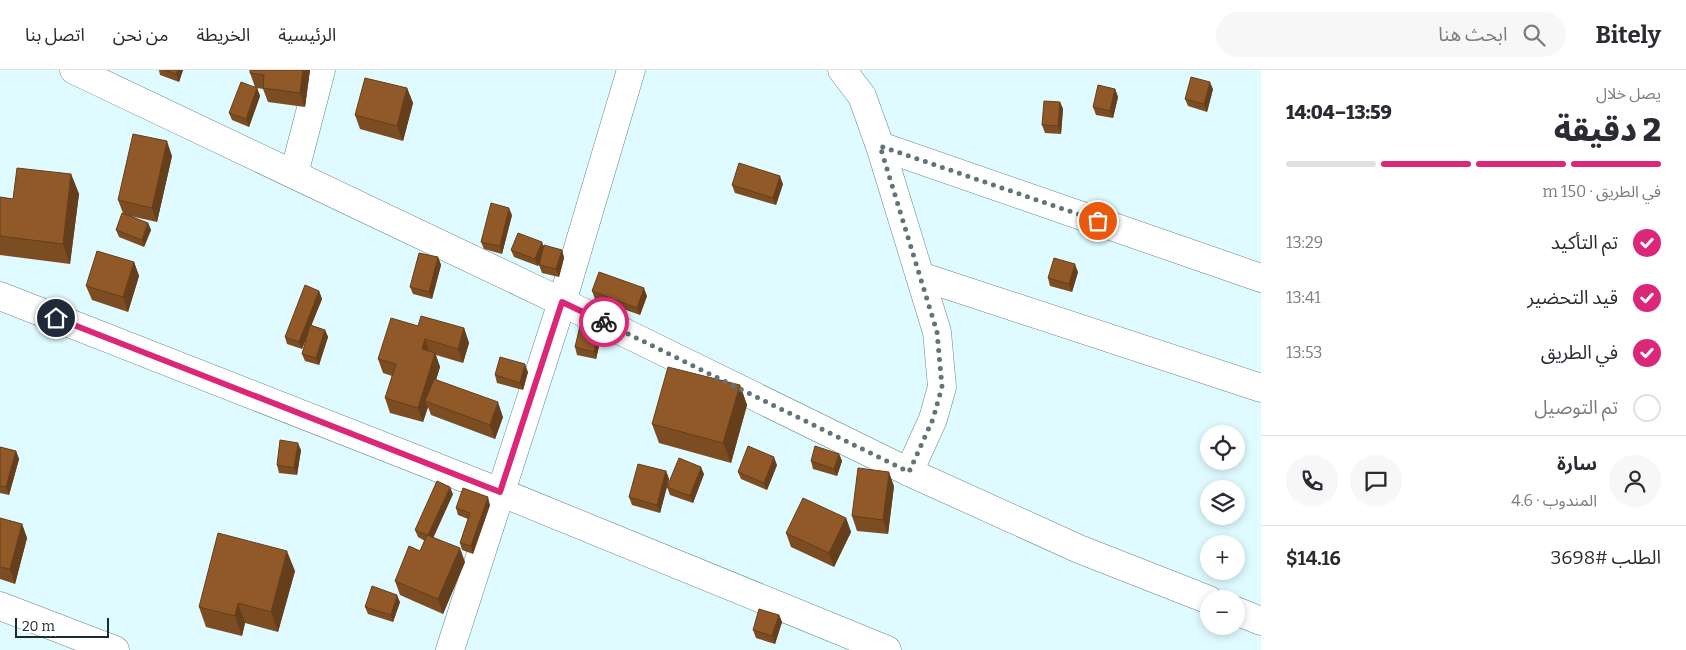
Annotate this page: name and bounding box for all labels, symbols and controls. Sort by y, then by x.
search box [1216,12,1566,57]
icon: search [1520,21,1548,49]
text: Bitely [1596,21,1661,49]
text: ابحث هنا [1438,23,1508,46]
text: اتصل بنا [25,24,85,46]
text: من نحن [113,24,168,46]
text: الخريطة [196,24,250,46]
text: الرئيسية [278,24,336,46]
text: يصل خلال [1596,84,1661,103]
text: 13:59–14:04 [1286,101,1392,124]
text: 2 دقيقة [1554,111,1661,149]
text: في الطريق · 150 m [1542,182,1661,201]
pin [1077,200,1119,242]
icon: bag [1084,207,1112,235]
icon: check [1633,229,1661,257]
text: تم التأكيد [1551,231,1618,254]
text: 13:29 [1286,233,1323,252]
icon: check [1633,284,1661,312]
text: قيد التحضير [1527,286,1618,309]
text: 13:41 [1286,288,1321,307]
pin [35,297,77,339]
courier [579,297,629,347]
icon: home [42,304,70,332]
icon: bike [590,308,618,336]
icon: check [1633,339,1661,367]
text: في الطريق [1541,341,1618,364]
text: 13:53 [1286,343,1322,362]
text: تم التوصيل [1534,396,1618,419]
map controls [1200,425,1245,635]
button: locate [1200,425,1245,470]
text: سارة [1557,452,1597,475]
button: phone [1286,455,1338,507]
button: chat [1350,455,1402,507]
button: person [1609,455,1661,507]
button: layers [1200,480,1245,525]
text: المندوب · 4.6 [1511,491,1597,510]
button: + [1200,535,1245,580]
text: الطلب #3698 [1551,546,1661,569]
text: $14.16 [1286,547,1341,570]
button: − [1200,590,1245,635]
scale bar [15,615,109,638]
text: 20 m [22,618,55,635]

